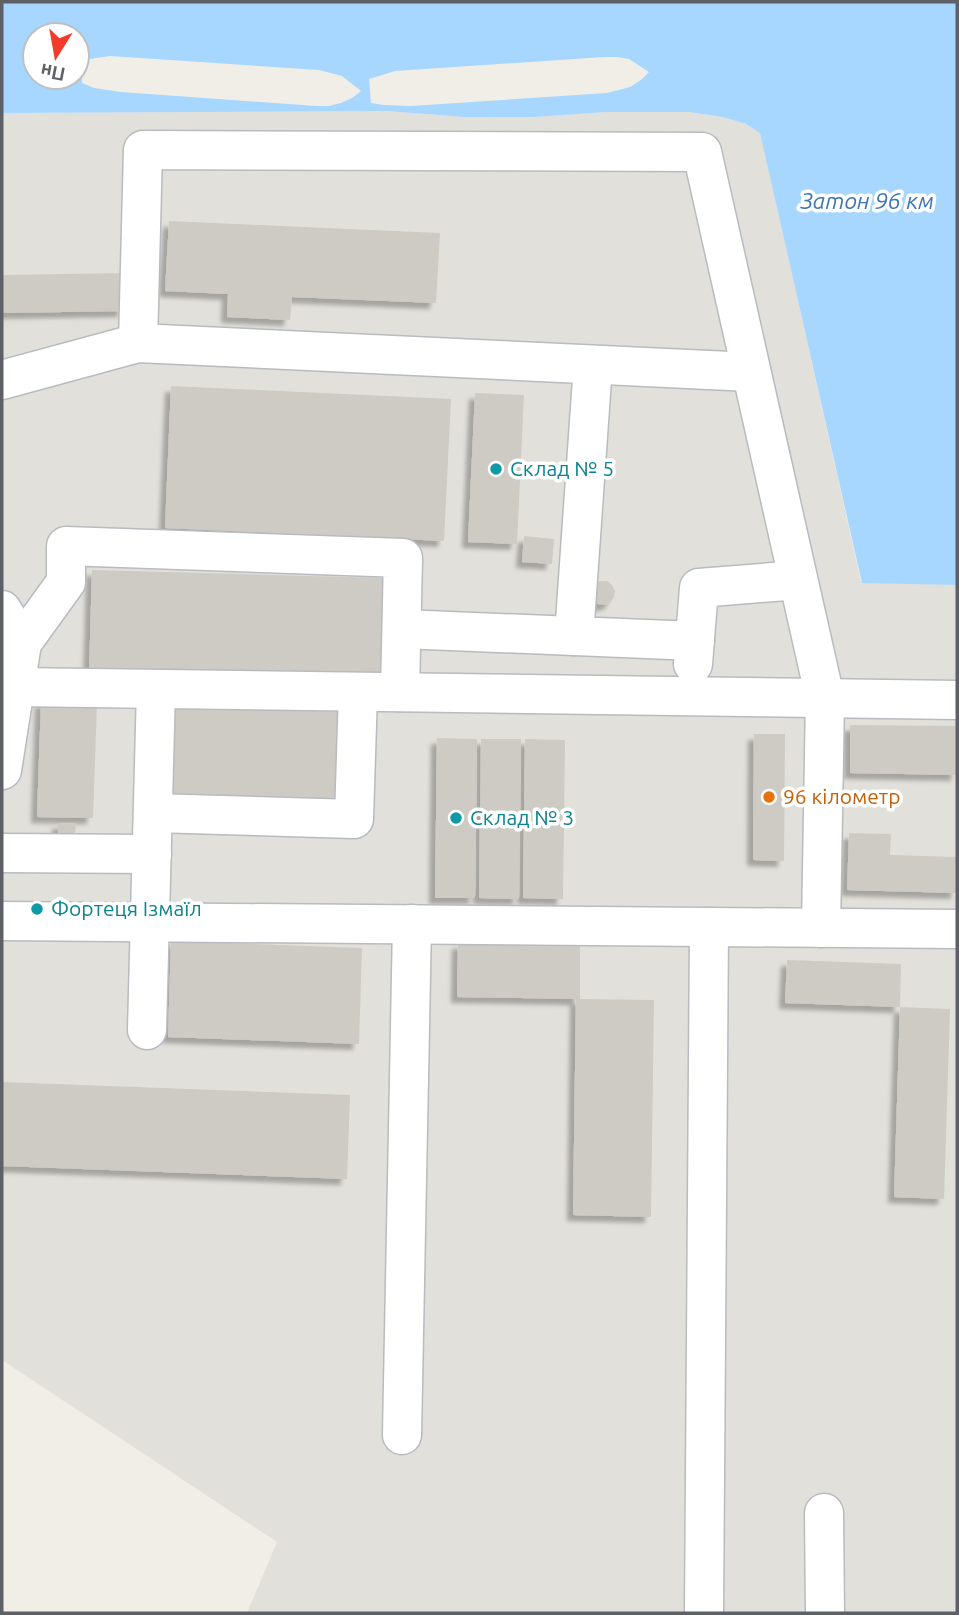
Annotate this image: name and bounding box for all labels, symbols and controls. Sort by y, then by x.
north arrow [21,21,91,91]
text: Пн [38,60,67,86]
water label: Затон 96 км [799,188,934,213]
place label: Склад № 5 [510,456,614,480]
marker: Склад № 5 [488,461,504,477]
place label: 96 кілометр [783,784,900,808]
marker: 96 кілометр [761,789,777,805]
place label: Склад № 3 [470,805,574,829]
marker: Склад № 3 [448,810,464,826]
place label: Фортеця Ізмаїл [51,896,202,920]
marker: Фортеця Ізмаїл [29,901,45,917]

